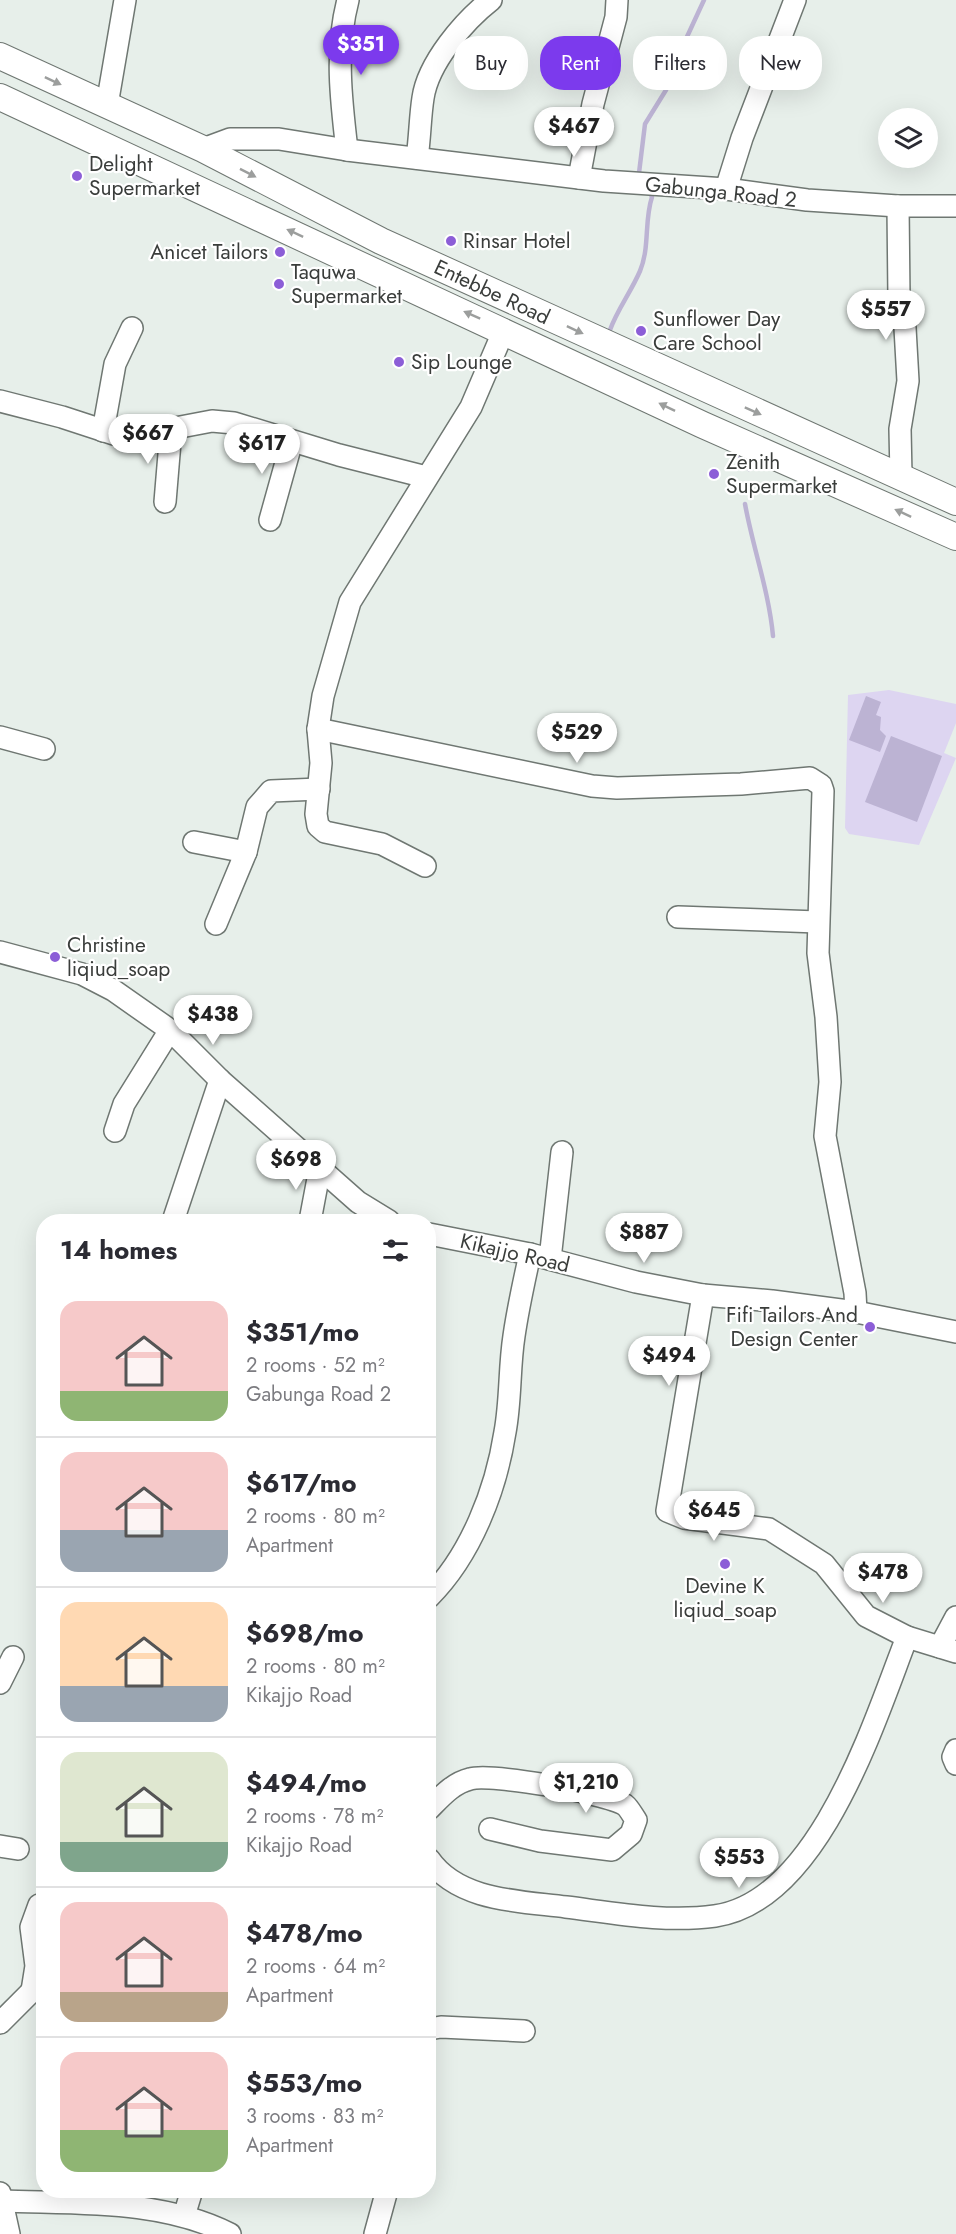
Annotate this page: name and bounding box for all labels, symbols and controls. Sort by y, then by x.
pin: $351 [325,25,397,76]
text: $351 [337,30,385,59]
chip: Buy [454,36,528,90]
chip: Rent [540,36,621,90]
chip: Filters [633,36,727,90]
chip: New [739,36,822,90]
one-way arrow [44,76,62,86]
pin: $467 [538,107,610,158]
map controls [878,108,938,168]
button: layers [878,108,938,168]
text: $467 [548,112,600,141]
place label: Delight Supermarket [89,149,200,203]
one-way arrow [240,168,257,177]
marker: Delight Supermarket [70,169,84,183]
street label: Gabunga Road 2 [644,169,798,215]
place label: Rinsar Hotel [463,226,570,256]
one-way arrow [286,229,303,238]
marker: Rinsar Hotel [444,234,458,248]
place label: Anicet Tailors [150,237,268,267]
marker: Anicet Tailors [273,245,287,259]
street label: Entebbe Road [429,252,555,332]
place label: Taquwa Supermarket [291,257,402,311]
marker: Taquwa Supermarket [272,277,286,291]
pin: $557 [850,290,922,341]
text: $557 [861,295,911,324]
place label: Sunflower Day Care School [653,304,781,358]
one-way arrow [463,310,481,319]
marker: Sunflower Day Care School [634,324,648,338]
one-way arrow [567,325,585,335]
place label: Sip Lounge [411,347,512,377]
marker: Sip Lounge [392,355,406,369]
one-way arrow [659,403,676,412]
one-way arrow [744,406,762,416]
pin: $667 [112,414,184,465]
text: $667 [122,419,174,448]
pin: $617 [226,424,298,475]
text: $617 [238,429,286,458]
place label: Zenith Supermarket [726,447,837,501]
marker: Zenith Supermarket [707,467,721,481]
one-way arrow [894,508,911,517]
pin: $529 [541,713,613,764]
text: $529 [551,718,603,747]
place label: Christine liqiud_soap [67,930,170,984]
marker: Christine liqiud_soap [48,950,62,964]
pin: $438 [177,995,249,1046]
text: $438 [187,1000,239,1029]
pin: $698 [260,1140,332,1191]
text: $698 [270,1145,322,1174]
pin: $887 [608,1213,680,1264]
text: $887 [619,1218,669,1247]
street label: Kikajjo Road [457,1226,573,1280]
text: 14 homes [60,1231,177,1269]
icon: filters [379,1234,412,1267]
place label: Fifi Tailors And Design Center [726,1300,859,1354]
text: $351/mo [246,1313,359,1351]
marker: Fifi Tailors And Design Center [863,1320,877,1334]
icon: home [108,1325,180,1397]
pin: $494 [633,1336,705,1387]
text: $494 [642,1341,696,1370]
text: 2 rooms · 52 m² [246,1351,385,1380]
text: Gabunga Road 2 [246,1380,391,1409]
text: $617/mo [246,1464,357,1502]
icon: home [108,1476,180,1548]
pin: $645 [678,1491,750,1542]
text: $645 [688,1496,740,1525]
text: 2 rooms · 80 m² [246,1502,385,1531]
text: Apartment [246,1531,333,1560]
pin: $478 [847,1553,919,1604]
marker: Devine K liqiud_soap [718,1557,732,1571]
text: $478 [858,1558,909,1587]
place label: Devine K liqiud_soap [673,1571,777,1625]
text: $698/mo [246,1614,364,1652]
icon: home [108,1626,180,1698]
text: 2 rooms · 80 m² [246,1652,385,1681]
text: Kikajjo Road [246,1681,352,1710]
pin: $1,210 [537,1763,635,1814]
text: $494/mo [246,1764,367,1802]
text: $1,210 [553,1768,619,1797]
icon: home [108,1776,180,1848]
text: 2 rooms · 78 m² [246,1802,383,1831]
text: Kikajjo Road [246,1831,352,1860]
pin: $553 [703,1838,775,1889]
text: $553 [714,1843,764,1872]
text: $478/mo [246,1914,363,1952]
icon: home [108,1926,180,1998]
text: 2 rooms · 64 m² [246,1952,385,1981]
text: Apartment [246,1981,333,2010]
text: $553/mo [246,2064,362,2102]
icon: home [108,2076,180,2148]
text: 3 rooms · 83 m² [246,2102,383,2131]
text: Apartment [246,2131,333,2160]

